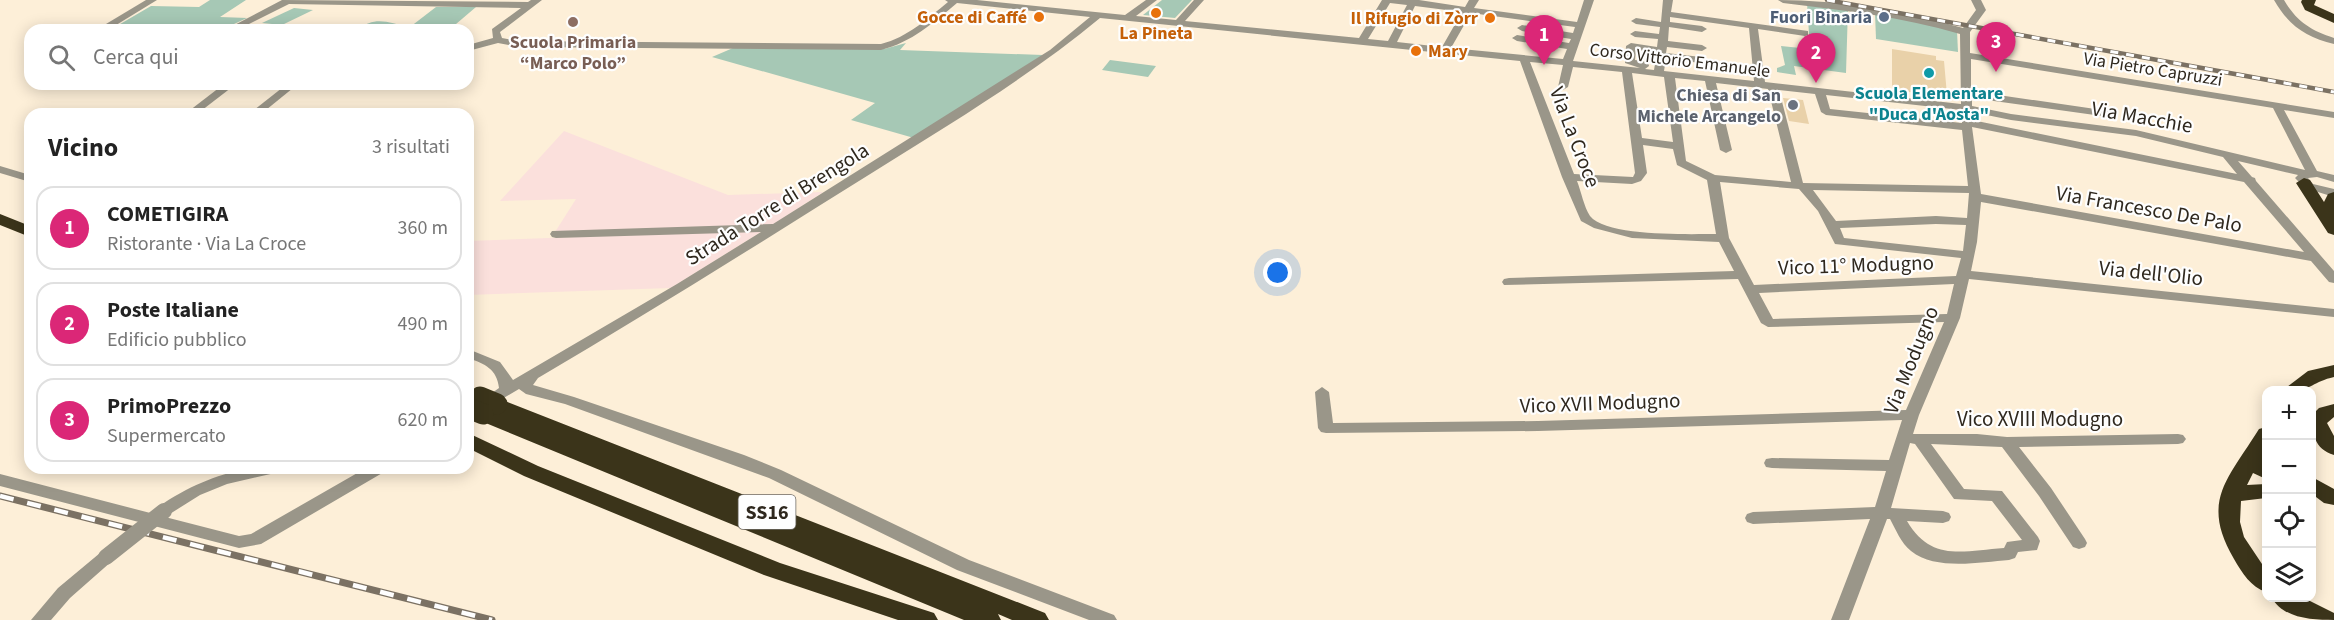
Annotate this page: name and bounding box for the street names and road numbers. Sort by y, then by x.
street label: Corso Vittorio Emanuele [1588,37,1772,84]
street label: Via Pietro Capruzzi [2082,46,2224,93]
street label: Via La Croce [1542,82,1608,192]
street label: Via Macchie [2089,93,2195,141]
street label: Strada Torre di Brengola [679,135,875,273]
street label: Via Francesco De Palo [2054,178,2244,240]
street label: Vico 11° Modugno [1778,247,1934,283]
street label: Via dell'Olio [2097,253,2205,293]
street label: Via Modugno [1876,302,1946,418]
street label: Vico XVII Modugno [1519,385,1681,421]
street label: Vico XVIII Modugno [1957,404,2123,434]
road number: SS16 [738,495,795,529]

